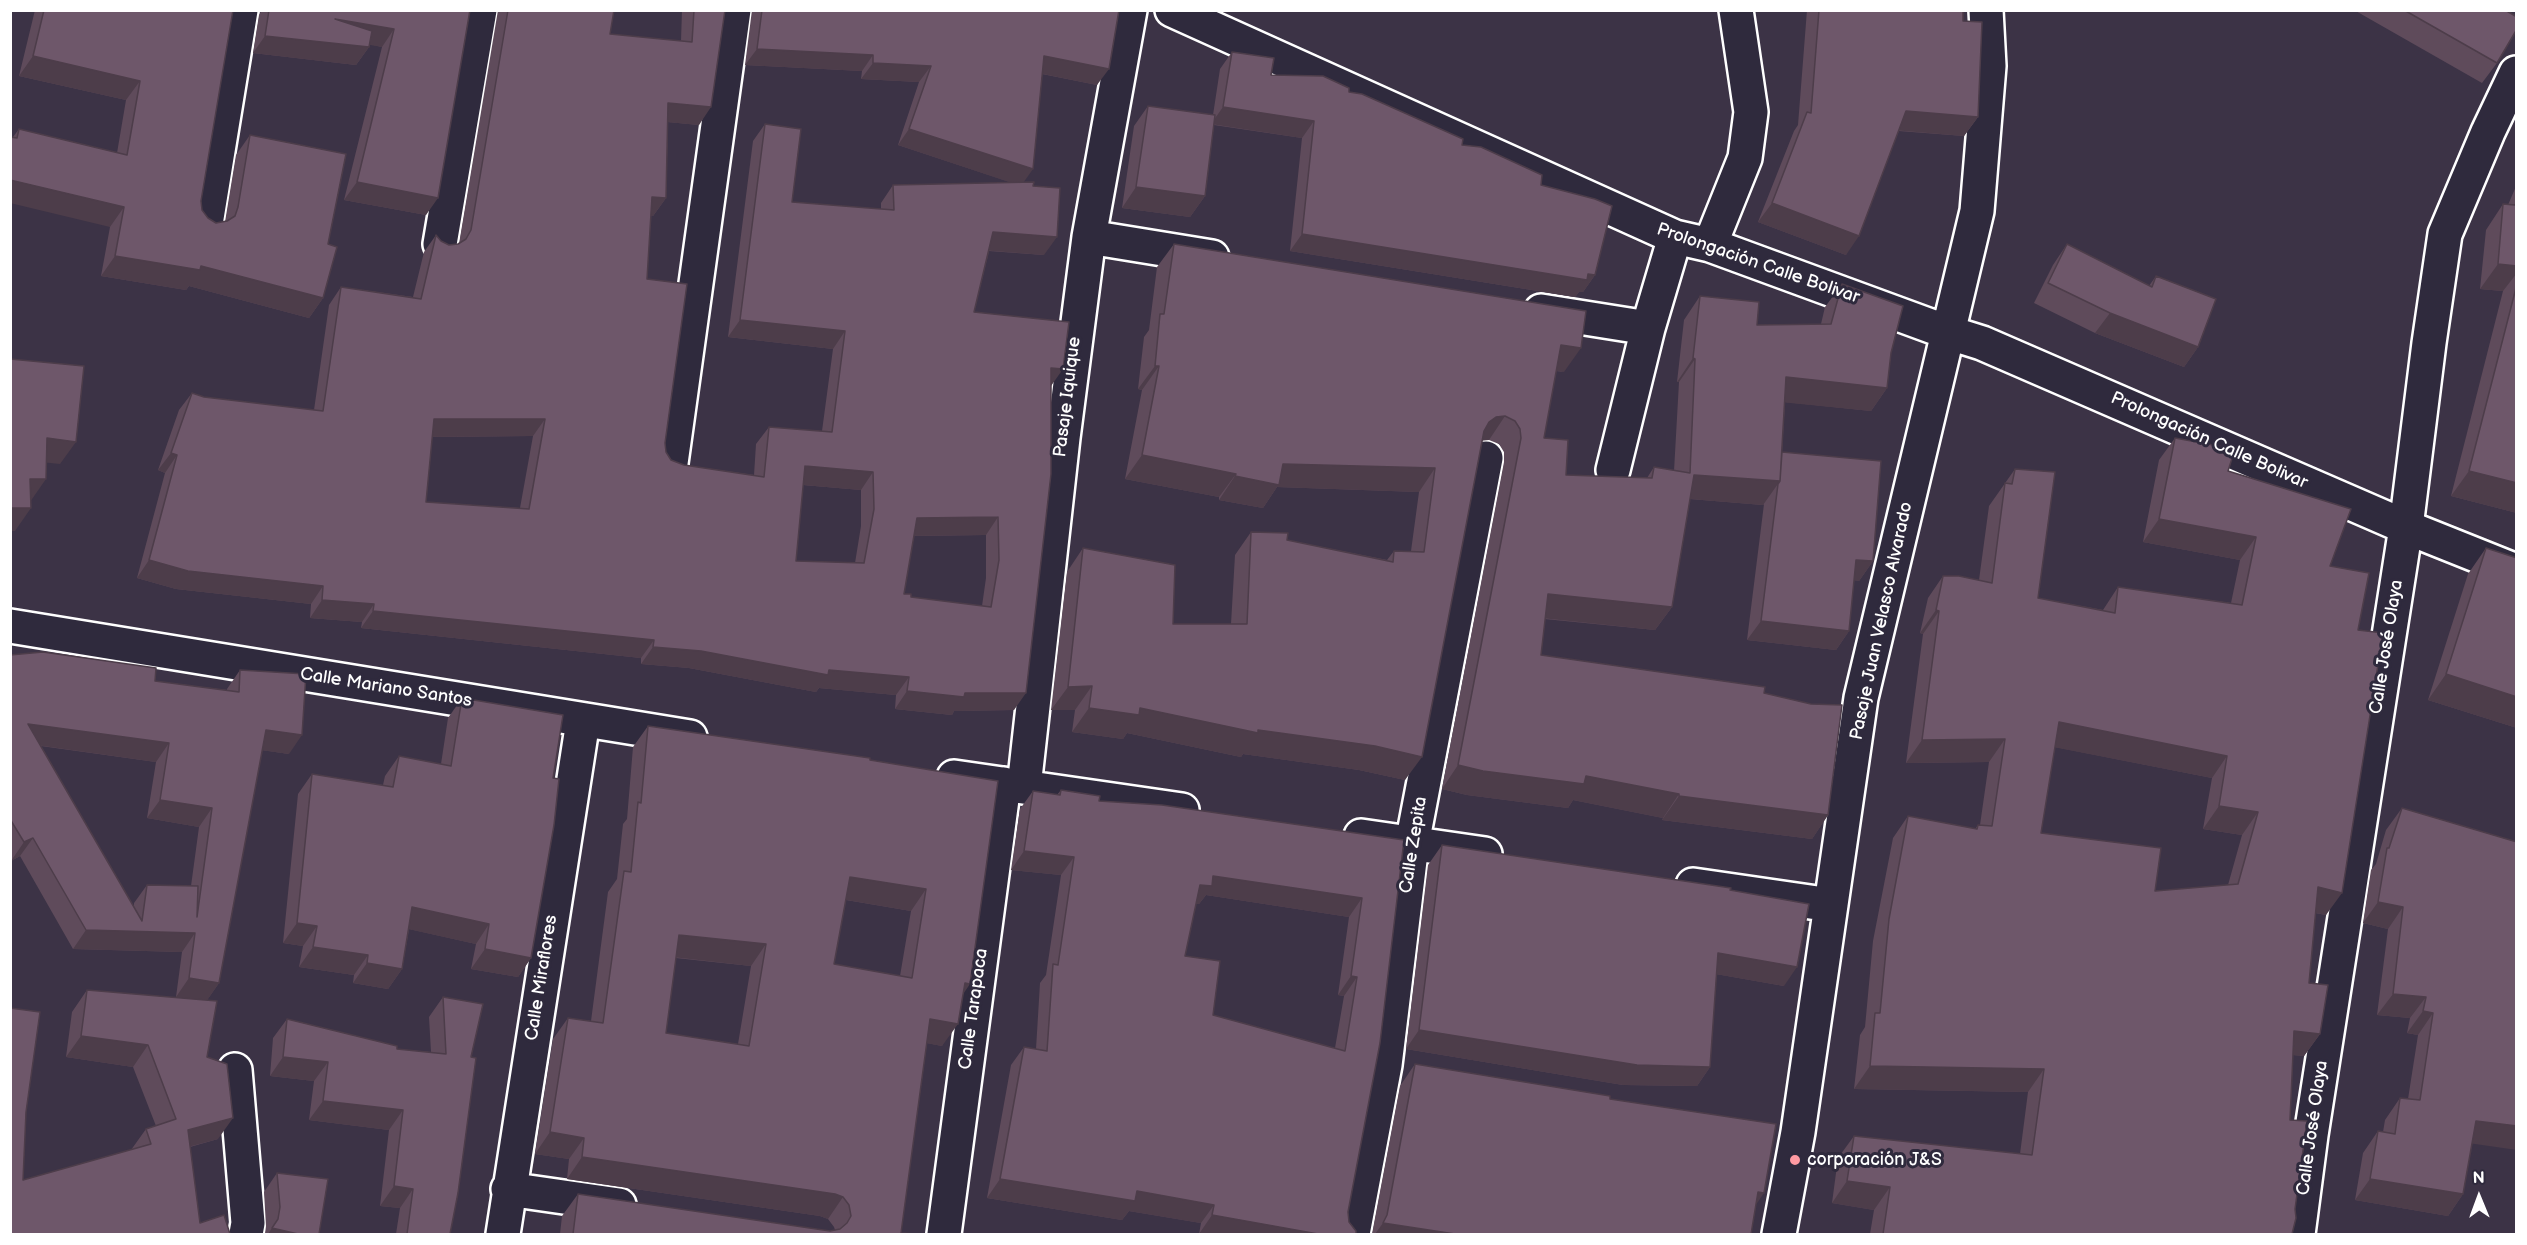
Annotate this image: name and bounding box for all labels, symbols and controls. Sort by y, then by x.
street label: Prolongación Calle Bolivar [1654,219,1862,309]
street label: Pasaje Iquique [1050,336,1086,458]
street label: Prolongación Calle Bolivar [2107,388,2311,494]
street label: Pasaje Juan Velasco Alvarado [1846,500,1918,742]
street label: Calle José Olaya [2366,578,2408,716]
street label: Calle Mariano Santos [299,664,473,712]
street label: Calle Zepita [1396,795,1432,895]
street label: Calle Miraflores [521,914,563,1042]
street label: Calle Tarapaca [955,947,993,1071]
street label: Calle José Olaya [2293,1059,2333,1197]
place label: corporación J&S [1807,1149,1942,1171]
marker: corporación J&S [1788,1153,1802,1167]
north arrow [2449,1167,2509,1227]
text: N [2472,1169,2485,1188]

